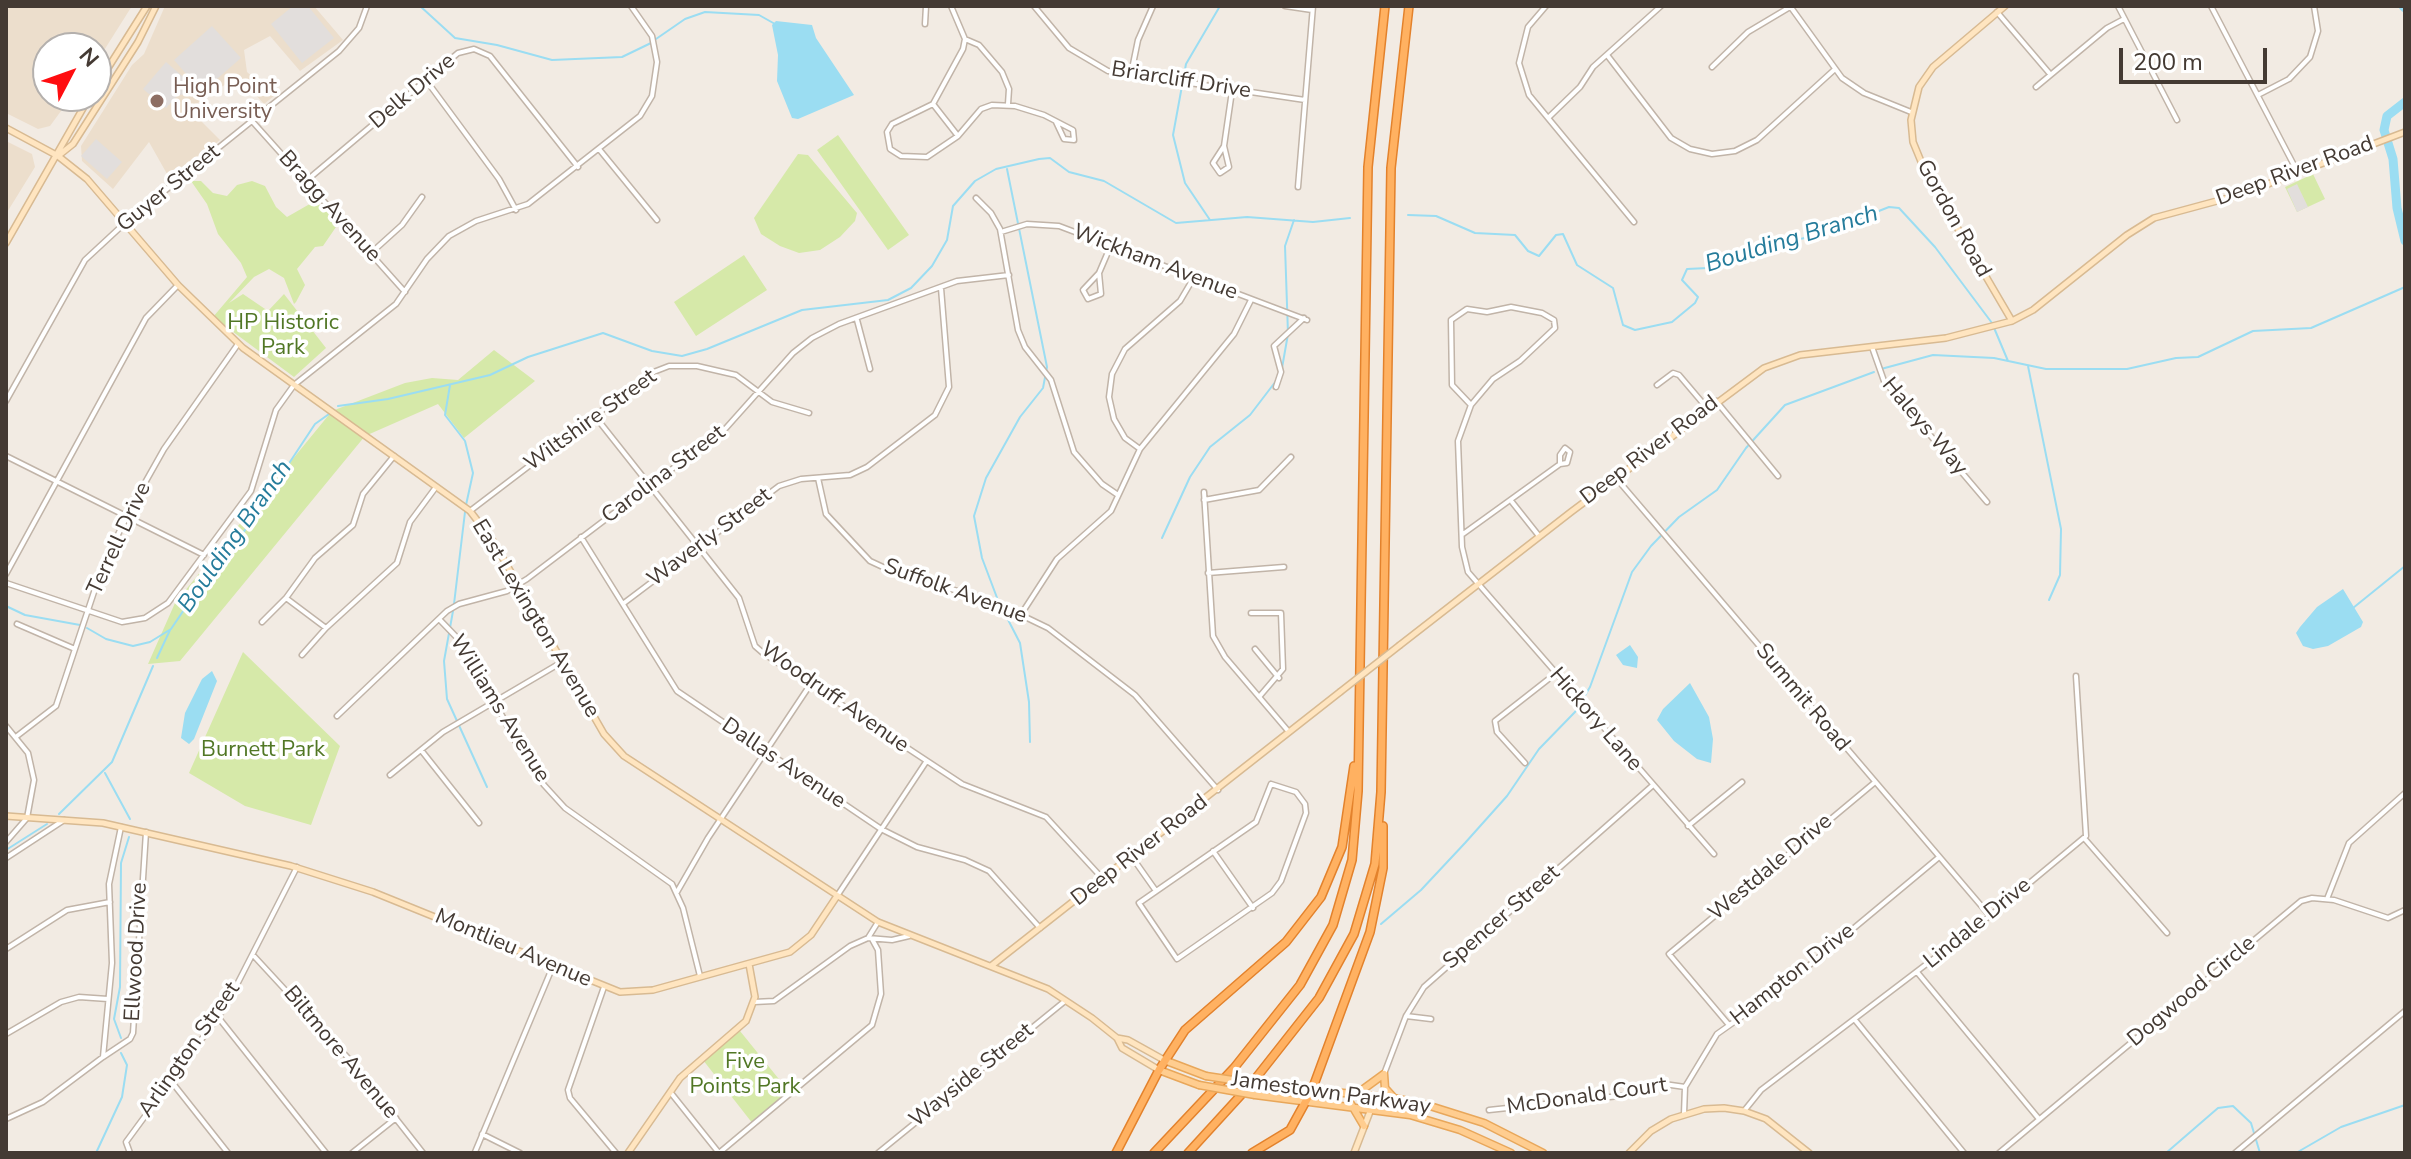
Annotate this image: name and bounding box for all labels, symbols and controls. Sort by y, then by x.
north arrow [32,32,112,112]
scale bar [2123,32,2271,82]
text: N [72,42,105,74]
text: 200 m [2133,46,2203,78]
street label: Delk Drive [365,49,461,135]
street label: Briarcliff Drive [1109,57,1253,105]
place label: High Point University [173,75,277,126]
marker: High Point University [148,92,166,110]
street label: Deep River Road [2213,131,2377,213]
street label: Guyer Street [112,139,226,239]
street label: Bragg Avenue [272,146,386,268]
street label: Gordon Road [1910,156,1996,282]
water label: Boulding Branch [1702,200,1882,280]
street label: Wickham Avenue [1069,219,1241,307]
park label: HP Historic Park [227,311,339,362]
street label: Wiltshire Street [520,364,662,478]
street label: Haleys Way [1875,373,1973,481]
street label: Deep River Road [1576,391,1724,511]
street label: Carolina Street [597,420,731,530]
water label: Boulding Branch [173,455,299,619]
street label: Terrell Drive [82,478,158,600]
street label: Waverly Street [643,483,777,593]
street label: East Lexington Avenue [465,515,605,723]
street label: Suffolk Avenue [880,554,1030,630]
street label: Williams Avenue [443,630,555,788]
street label: Woodruff Avenue [755,637,913,759]
street label: Summit Road [1749,639,1855,757]
street label: Hickory Lane [1543,663,1647,777]
street label: Dallas Avenue [716,713,850,815]
park label: Burnett Park [201,738,325,764]
street label: Deep River Road [1067,790,1213,912]
street label: Westdale Drive [1704,809,1838,927]
street label: Spencer Street [1438,860,1566,976]
street label: Lindale Drive [1919,873,2037,975]
street label: Ellwood Drive [120,882,154,1022]
street label: Montlieu Avenue [431,904,595,994]
street label: Hampton Drive [1726,918,1860,1032]
street label: Dogwood Circle [2123,931,2261,1053]
street label: Arlington Street [134,977,246,1123]
street label: Biltmore Avenue [277,981,403,1125]
street label: Wayside Street [905,1018,1039,1134]
park label: Five Points Park [689,1050,801,1102]
street label: Jamestown Parkway [1230,1067,1432,1121]
street label: McDonald Court [1505,1073,1669,1121]

